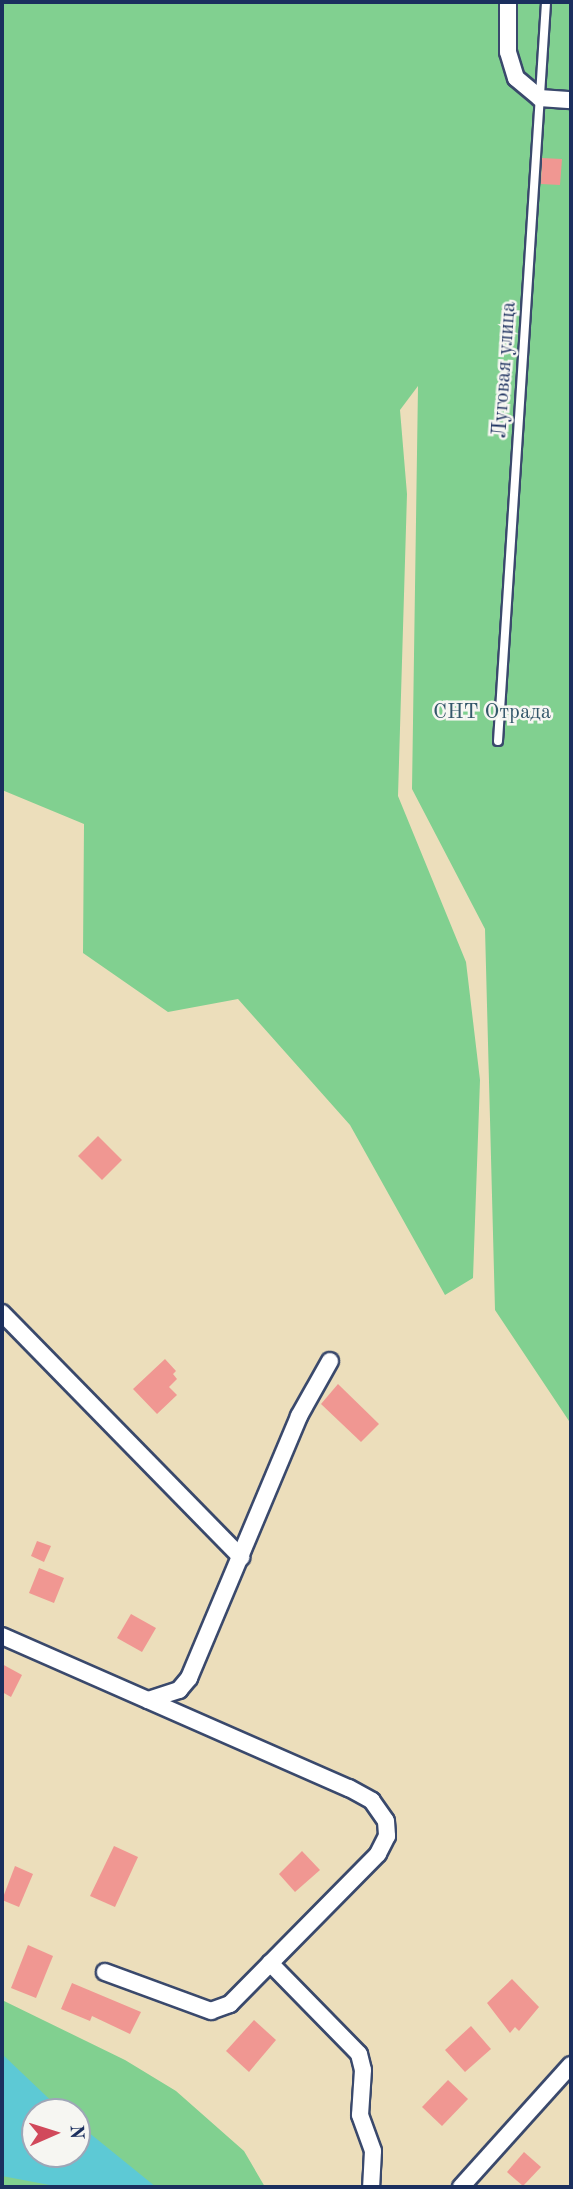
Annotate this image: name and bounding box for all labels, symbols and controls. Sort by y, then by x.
street label: Луговая улица [488,301,522,439]
park label: СНТ Отрада [433,700,551,726]
north arrow [21,2098,91,2168]
text: N [66,2124,85,2140]

